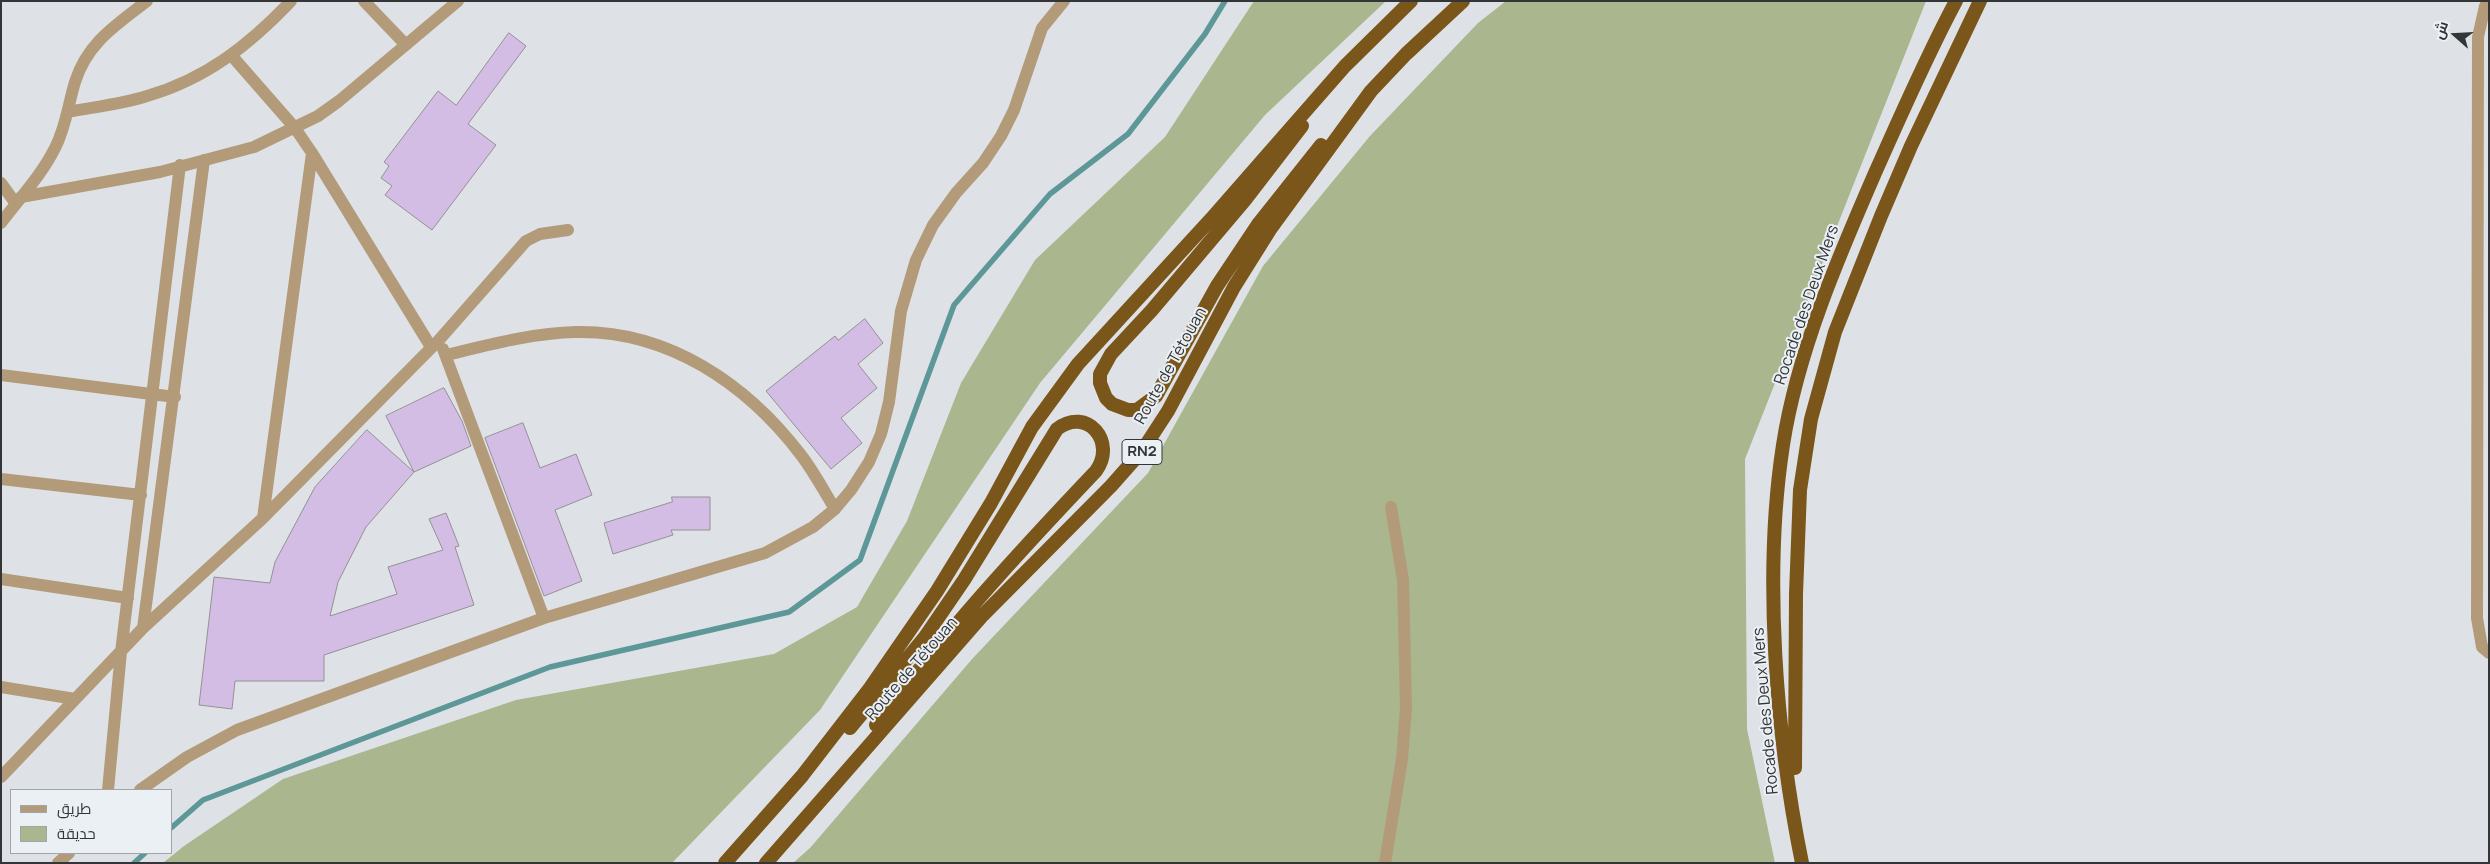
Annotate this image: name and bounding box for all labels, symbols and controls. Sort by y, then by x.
north arrow [2430,10,2480,60]
text: ش [2428,18,2452,42]
street label: Rocade des Deux Mers [1771,223,1843,387]
street label: Route de Tétouan [1131,304,1211,428]
road number: RN2 [1122,440,1162,464]
street label: Route de Tétouan [862,613,962,725]
street label: Rocade des Deux Mers [1749,627,1783,795]
legend [10,789,172,854]
text: طريق [57,798,91,819]
text: حديقة [57,823,96,844]

